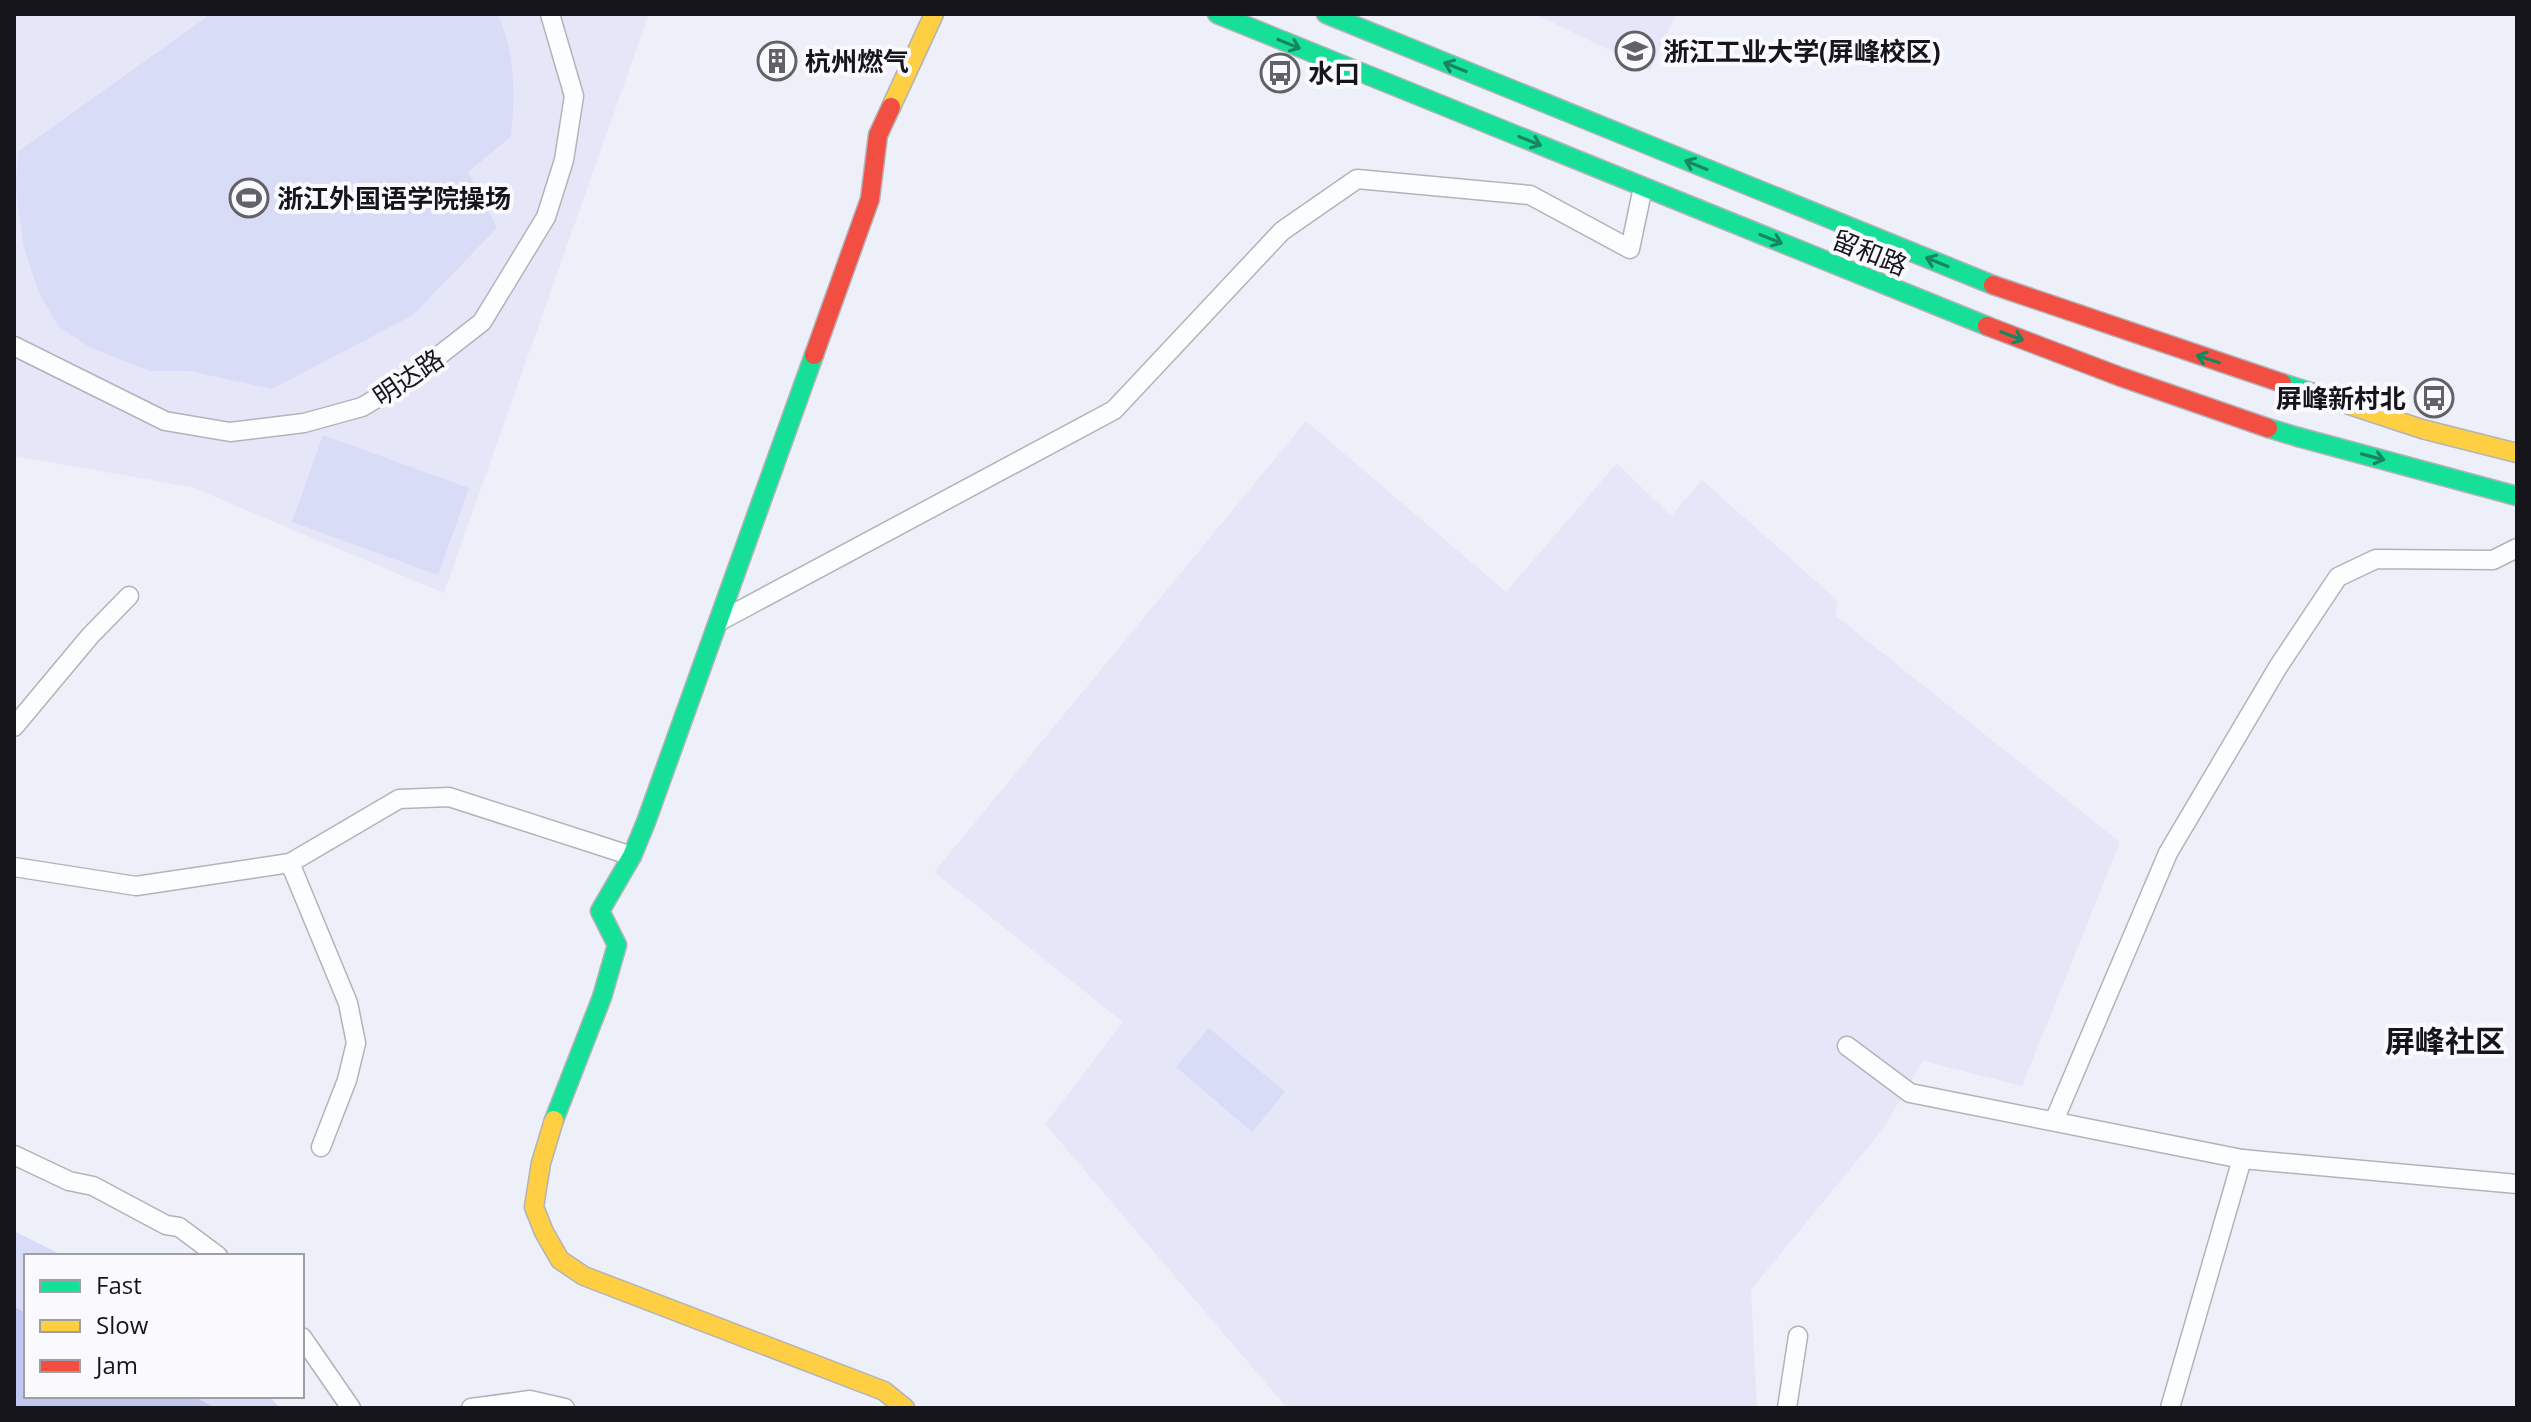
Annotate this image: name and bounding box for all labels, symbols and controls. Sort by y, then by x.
school or university icon: 浙江工业大学(屏峰校区) [1614,30,1656,72]
place label: 浙江工业大学(屏峰校区) [1663,33,1941,69]
one-way arrow [1276,37,1301,52]
building icon: 杭州燃气 [756,40,798,82]
place label: 杭州燃气 [805,43,909,79]
bus stop icon: 水口 [1259,52,1301,94]
place label: 水口 [1308,55,1360,91]
one-way arrow [1443,58,1468,73]
one-way arrow [1517,135,1542,149]
one-way arrow [1684,156,1709,171]
sports icon: 浙江外国语学院操场 [228,177,270,219]
place label: 浙江外国语学院操场 [277,180,511,216]
street label: 留和路 [1827,221,1913,283]
one-way arrow [1758,233,1783,248]
one-way arrow [1925,254,1950,269]
one-way arrow [1999,330,2024,344]
street label: 明达路 [366,340,450,414]
one-way arrow [2195,351,2220,366]
bus stop icon: 屏峰新村北 [2413,377,2455,419]
place label: 屏峰新村北 [2276,380,2406,416]
one-way arrow [2360,451,2386,466]
district label: 屏峰社区 [2385,1020,2505,1061]
legend [24,1254,304,1398]
text: Fast [96,1268,142,1301]
text: Slow [96,1308,149,1341]
text: Jam [94,1348,138,1381]

